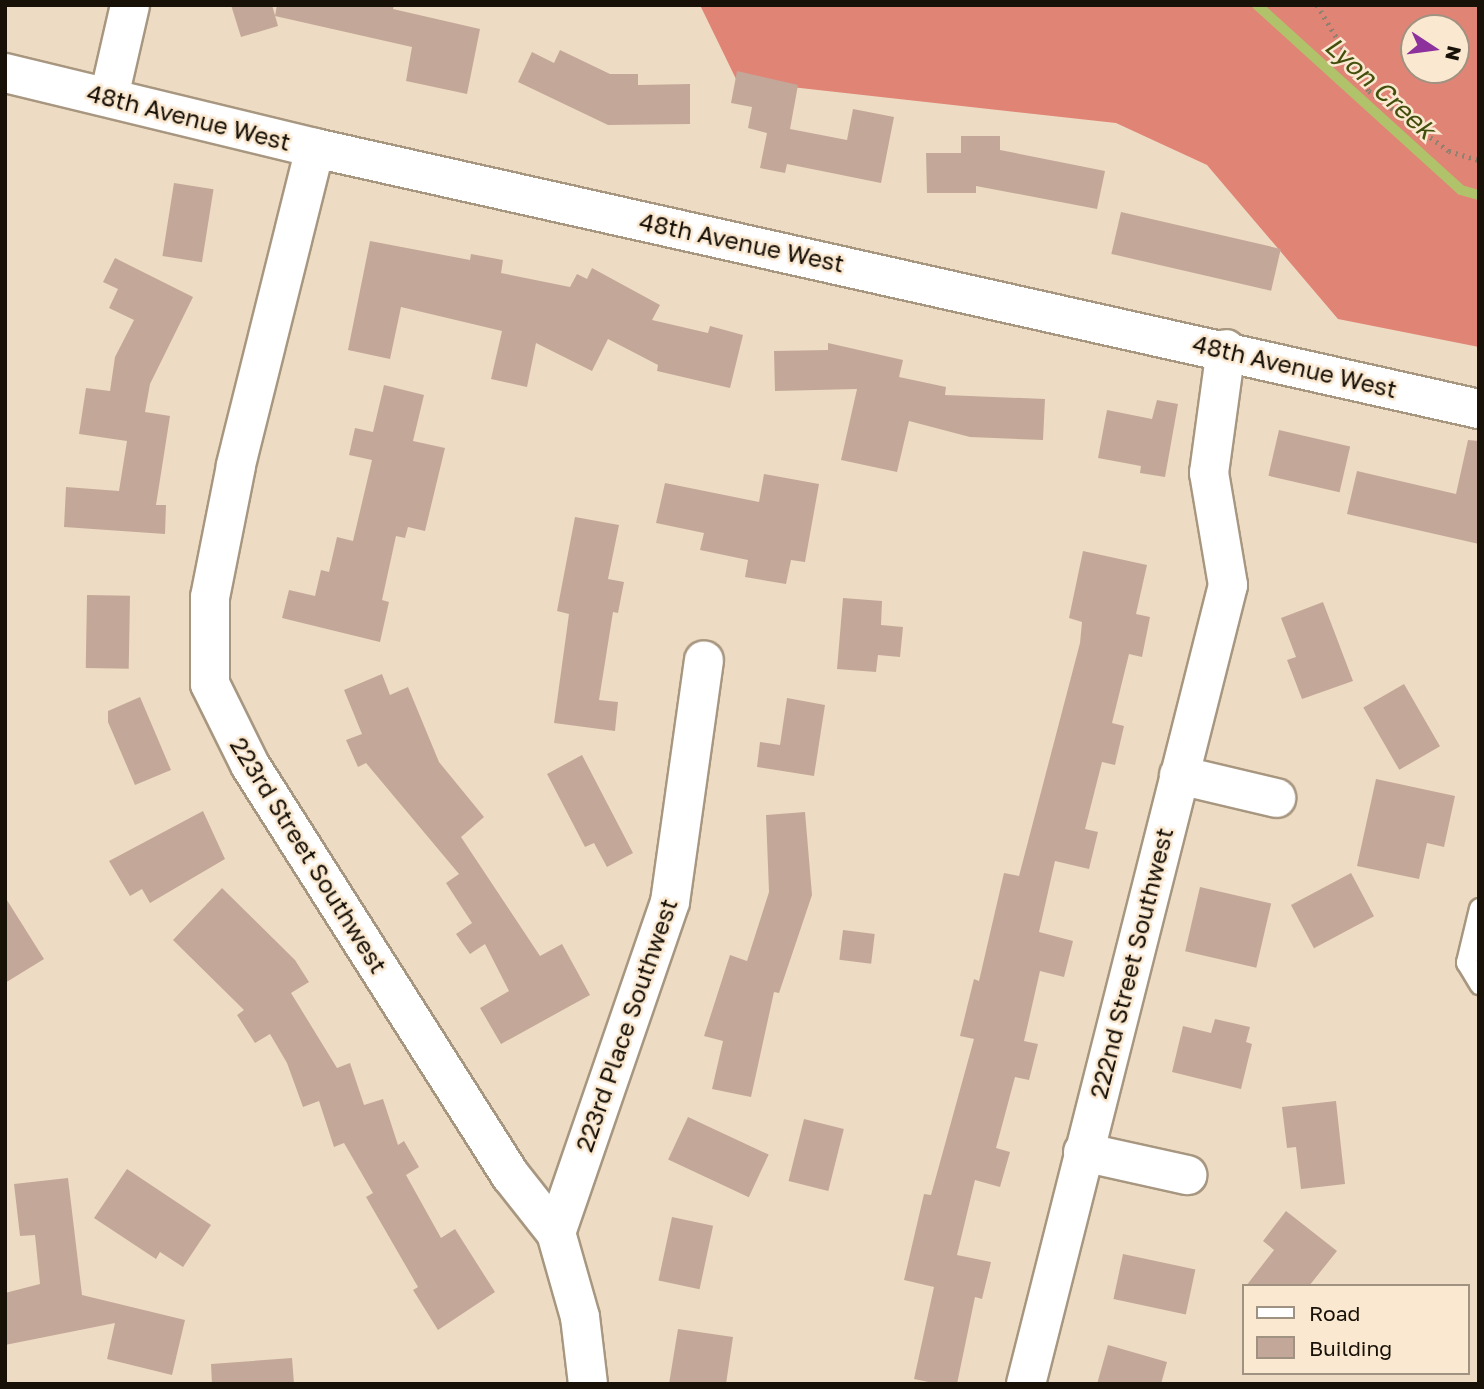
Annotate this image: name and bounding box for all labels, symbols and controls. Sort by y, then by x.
north arrow [1400,14,1470,84]
water label: Lyon Creek [1319,30,1441,146]
text: N [1441,44,1467,63]
street label: 48th Avenue West [84,78,294,156]
street label: 48th Avenue West [637,206,847,278]
street label: 48th Avenue West [1190,328,1400,404]
street label: 223rd Street Southwest [225,732,393,978]
street label: 222nd Street Southwest [1083,825,1179,1101]
street label: 223rd Place Southwest [569,895,683,1155]
legend [1242,1284,1470,1375]
text: Road [1309,1300,1360,1326]
text: Building [1309,1335,1392,1361]

